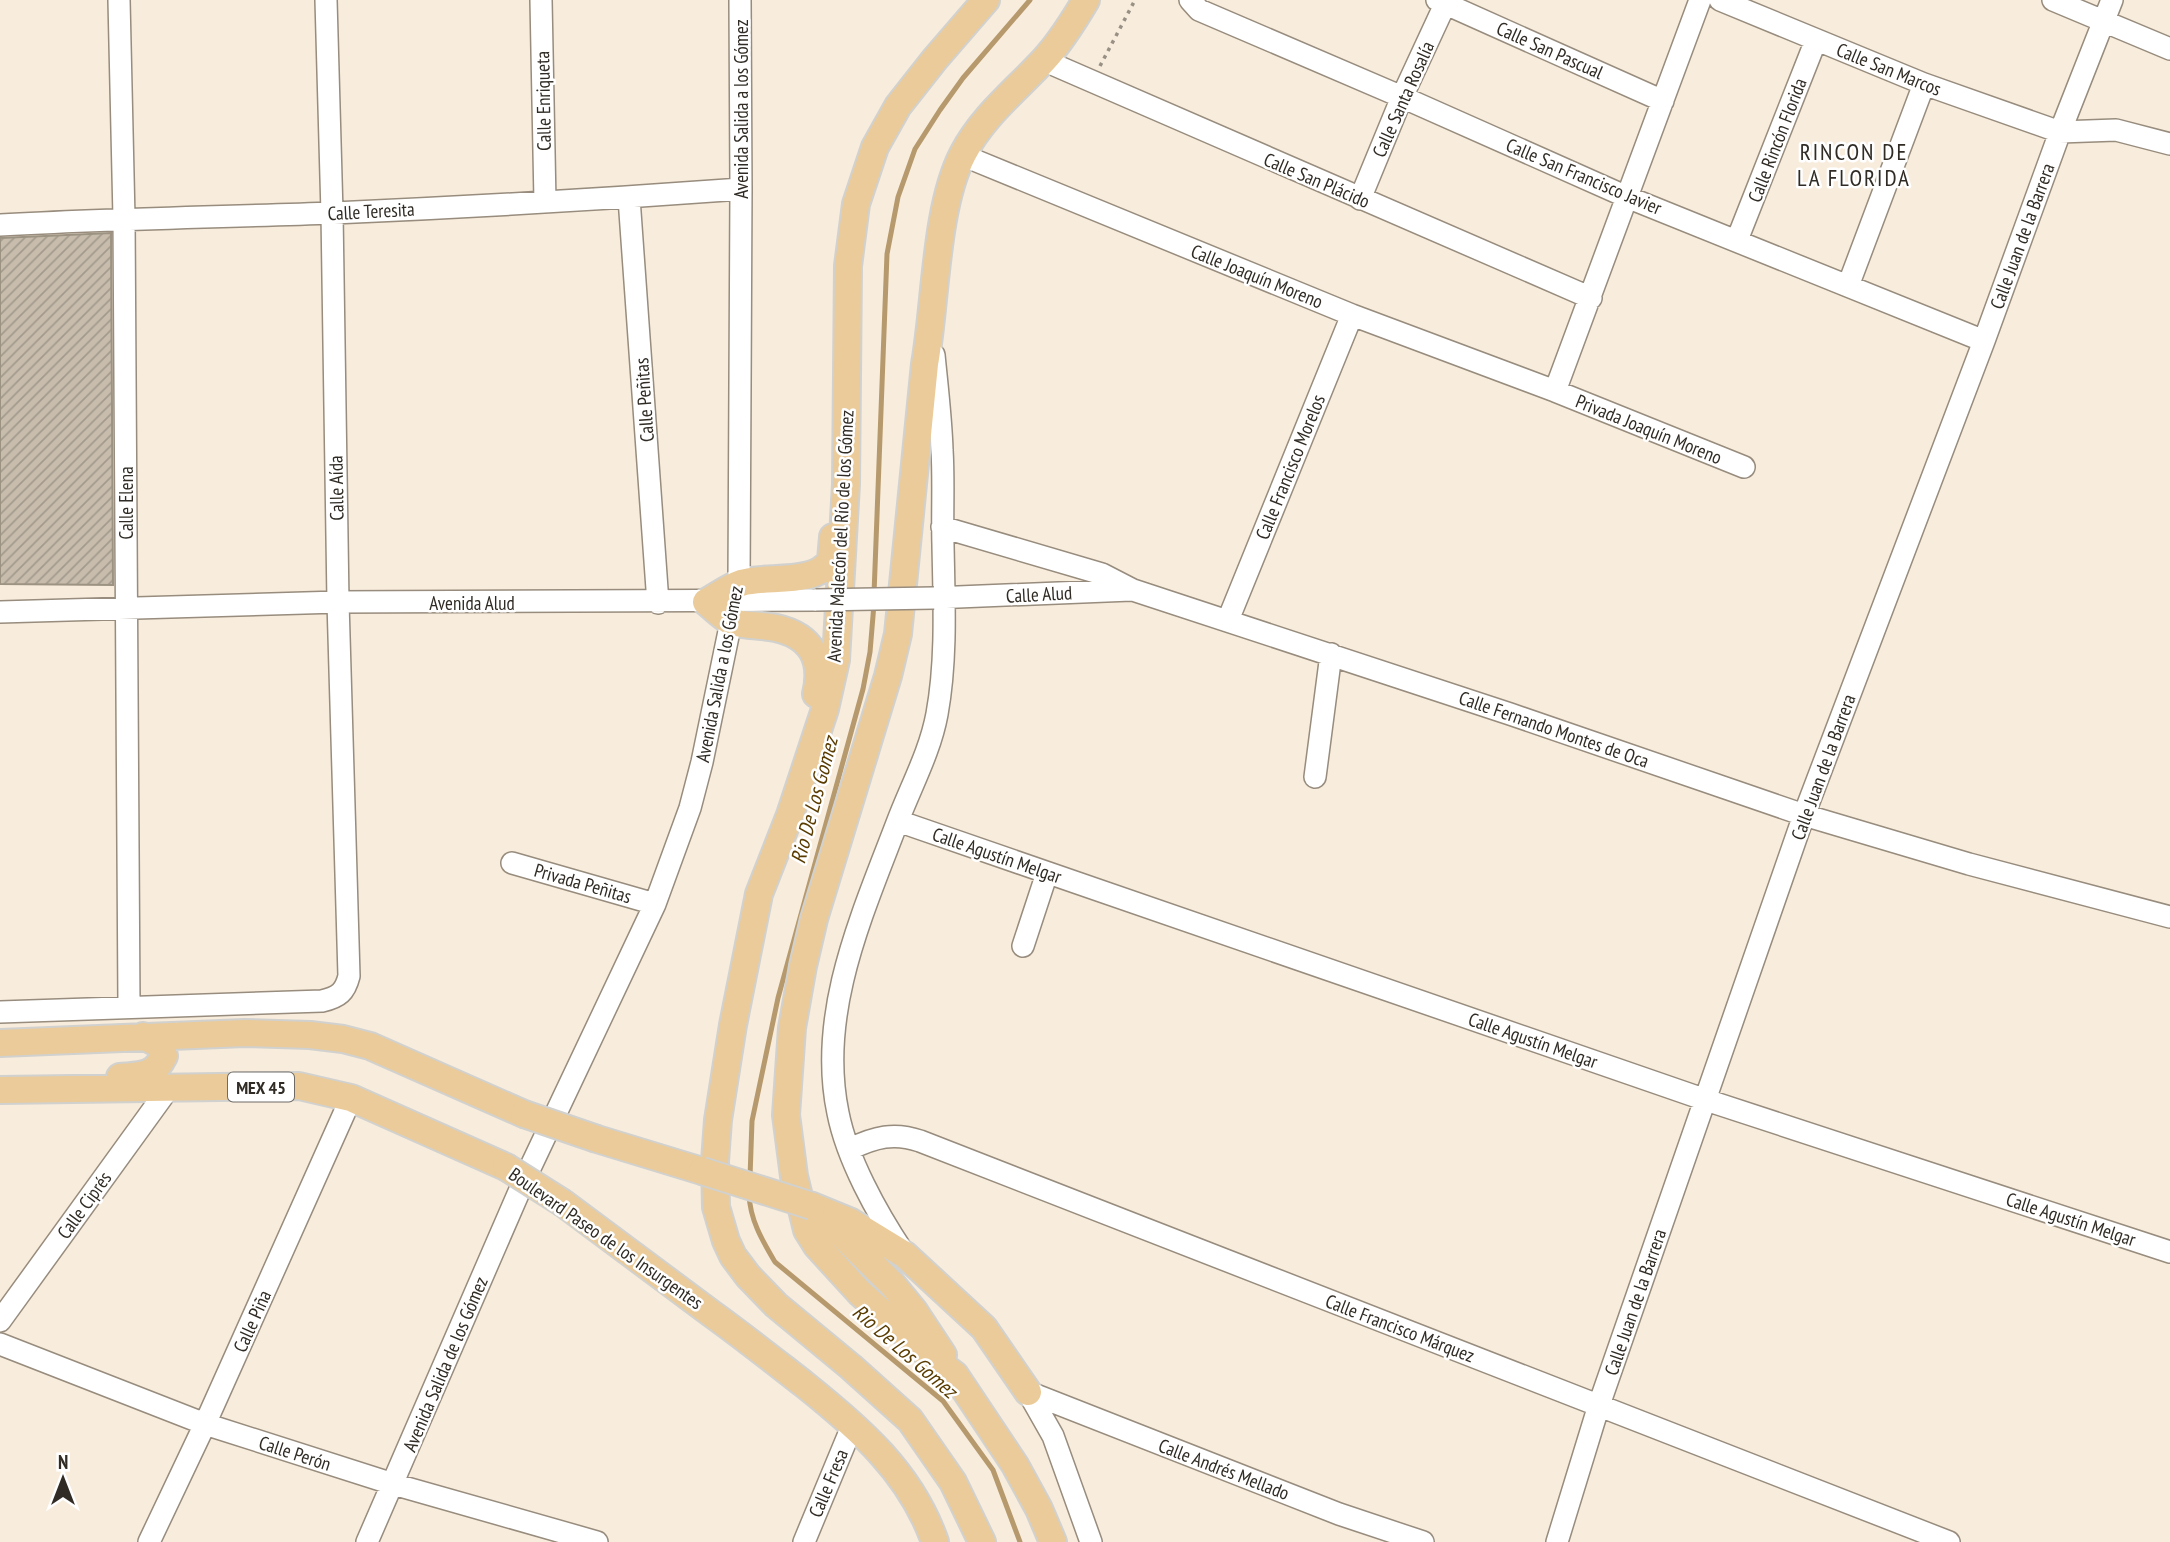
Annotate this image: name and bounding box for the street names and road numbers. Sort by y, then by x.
street label: Calle San Pascual [1493,16,1607,84]
street label: Avenida Salida a los Gómez [729,19,753,199]
street label: Calle Santa Rosalía [1367,37,1439,161]
street label: Calle San Marcos [1833,37,1945,101]
street label: Calle Enriqueta [530,51,556,151]
street label: Calle Rincón Florida [1742,75,1812,205]
street label: Calle San Francisco Javier [1503,132,1666,220]
street label: Calle San Plácido [1260,147,1374,213]
street label: Calle Juan de la Barrera [1984,160,2060,312]
street label: Calle Teresita [327,197,415,225]
street label: Calle Joaquín Moreno [1188,239,1326,313]
street label: Calle Peñitas [629,357,659,443]
street label: Privada Joaquín Moreno [1572,389,1726,469]
street label: Calle Francisco Morelos [1250,391,1330,543]
street label: Avenida Malecón del Río de los Gómez [821,409,859,663]
street label: Calle Aída [323,455,349,521]
street label: Calle Elena [114,466,138,540]
street label: Calle Alud [1005,580,1073,608]
street label: Avenida Salida a los Gómez [690,584,748,764]
street label: Avenida Alud [429,591,515,615]
street label: Calle Fernando Montes de Oca [1456,685,1652,773]
street label: Calle Juan de la Barrera [1785,691,1861,843]
street label: Calle Agustín Melgar [929,822,1065,889]
street label: Privada Peñitas [532,858,634,908]
street label: Calle Agustín Melgar [1465,1007,1601,1074]
road number: MEX 45 [228,1072,294,1102]
street label: Boulevard Paseo de los Insurgentes [504,1162,708,1314]
street label: Calle Ciprés [52,1167,116,1243]
street label: Calle Agustín Melgar [2003,1187,2140,1252]
street label: Calle Juan de la Barrera [1599,1226,1671,1378]
street label: Avenida Salida de los Gómez [397,1273,493,1455]
street label: Calle Piña [228,1286,276,1356]
street label: Calle Francisco Márquez [1322,1289,1478,1368]
street label: Calle Perón [256,1430,334,1476]
street label: Calle Andrés Mellado [1155,1433,1293,1505]
street label: Calle Fresa [803,1445,853,1521]

